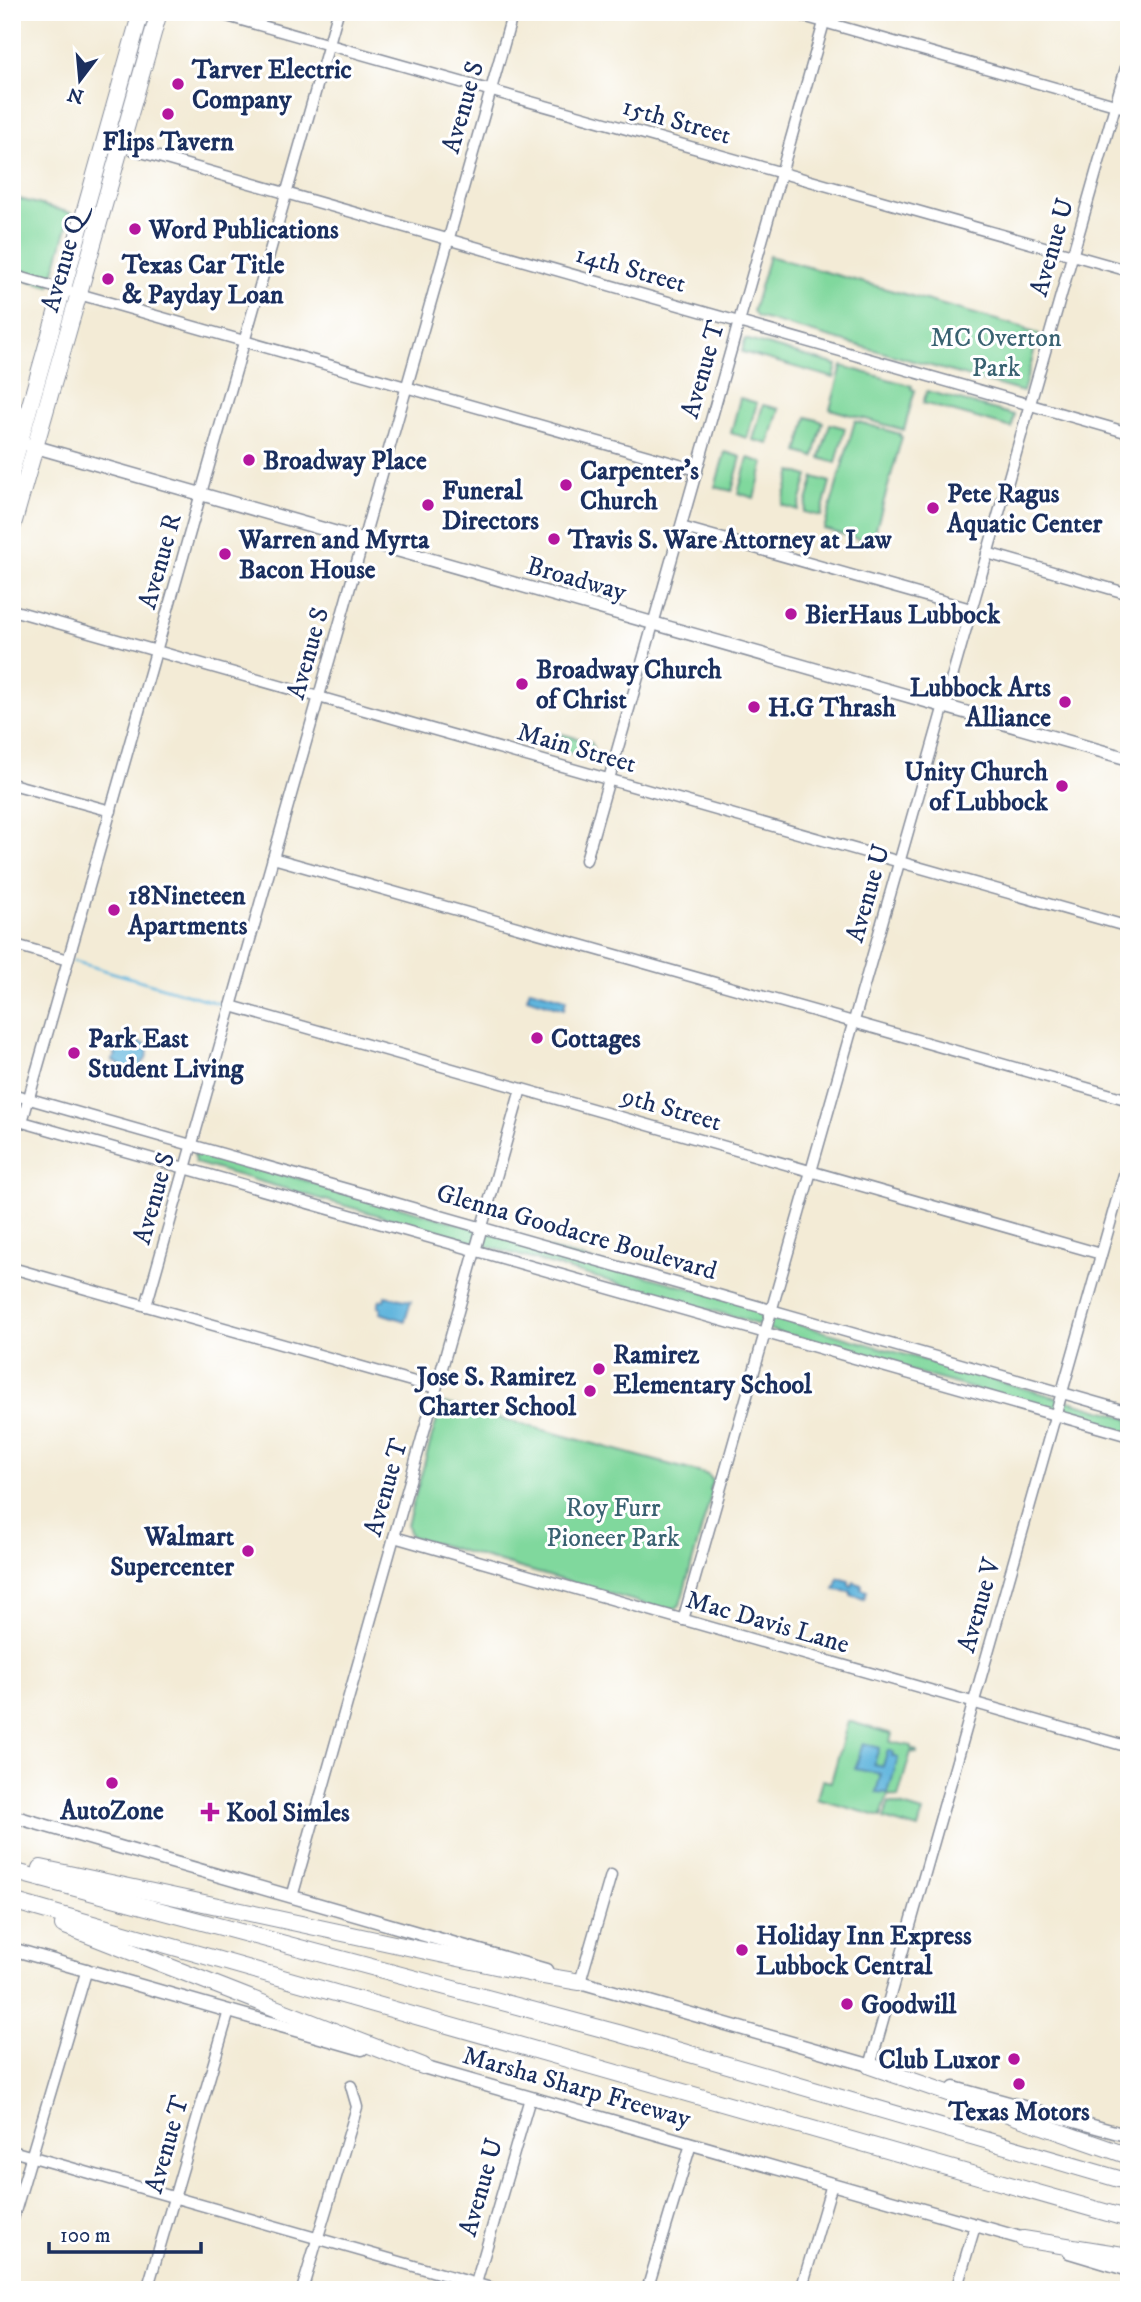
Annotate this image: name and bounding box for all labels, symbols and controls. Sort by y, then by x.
north arrow [46,46,116,116]
place label: Tarver Electric Company [191,54,352,117]
street label: Avenue S [435,58,492,157]
marker: Tarver Electric Company [170,76,186,92]
text: N [65,82,86,108]
street label: 15th Street [619,90,735,153]
marker: Flips Tavern [160,106,176,122]
place label: Flips Tavern [102,126,234,159]
street label: Avenue U [1023,194,1082,300]
street label: Avenue Q [34,200,96,316]
place label: Word Publications [148,214,339,247]
marker: Word Publications [127,221,143,237]
street label: 14th Street [571,238,690,301]
place label: Texas Car Title & Payday Loan [121,249,285,312]
marker: Texas Car Title & Payday Loan [100,271,116,287]
street label: Avenue T [674,316,733,422]
park label: MC Overton Park [930,322,1062,385]
place label: Broadway Place [263,445,427,478]
marker: Broadway Place [241,452,257,468]
place label: Carpenter's Church [580,455,699,518]
place label: Funeral Directors [442,475,539,538]
marker: Carpenter's Church [558,477,574,493]
place label: Pete Ragus Aquatic Center [946,478,1102,541]
marker: Funeral Directors [420,497,436,513]
marker: Pete Ragus Aquatic Center [925,500,941,516]
street label: Avenue R [131,510,190,613]
place label: Warren and Myrta Bacon House [238,524,430,587]
place label: Travis S. Ware Attorney at Law [567,524,892,557]
marker: Travis S. Ware Attorney at Law [546,531,562,547]
marker: Warren and Myrta Bacon House [217,546,233,562]
street label: Broadway [523,549,631,610]
place label: BierHaus Lubbock [805,599,1001,632]
street label: Avenue S [280,604,337,703]
marker: BierHaus Lubbock [783,606,799,622]
place label: Broadway Church of Christ [536,654,722,717]
place label: Lubbock Arts Alliance [910,672,1051,735]
marker: Broadway Church of Christ [514,676,530,692]
place label: H.G Thrash [768,692,896,725]
marker: Lubbock Arts Alliance [1057,694,1073,710]
marker: H.G Thrash [746,699,762,715]
street label: Main Street [513,716,640,781]
place label: Unity Church of Lubbock [904,756,1049,819]
marker: Unity Church of Lubbock [1054,778,1070,794]
street label: Avenue U [839,840,898,946]
place label: 18Nineteen Apartments [127,880,248,943]
marker: 18Nineteen Apartments [106,902,122,918]
place label: Park East Student Living [88,1023,245,1086]
place label: Cottages [551,1023,641,1056]
marker: Cottages [529,1030,545,1046]
marker: Park East Student Living [66,1045,82,1061]
street label: 9th Street [616,1079,725,1139]
street label: Avenue S [126,1149,183,1248]
street label: Glenna Goodacre Boulevard [432,1177,721,1288]
place label: Ramirez Elementary School [613,1339,813,1402]
place label: Jose S. Ramirez Charter School [414,1361,577,1424]
marker: Ramirez Elementary School [591,1361,607,1377]
marker: Jose S. Ramirez Charter School [582,1383,598,1399]
street label: Avenue T [357,1434,416,1540]
park label: Roy Furr Pioneer Park [546,1492,680,1555]
place label: Walmart Supercenter [110,1521,235,1584]
marker: Walmart Supercenter [240,1543,256,1559]
street label: Avenue V [950,1554,1009,1657]
street label: Mac Davis Lane [682,1583,853,1662]
marker: AutoZone [104,1775,120,1791]
place label: AutoZone [59,1795,164,1828]
place label: Kool Simles [226,1797,350,1830]
marker: Kool Simles [200,1802,220,1822]
place label: Holiday Inn Express Lubbock Central [756,1920,972,1983]
marker: Holiday Inn Express Lubbock Central [734,1942,750,1958]
place label: Goodwill [861,1989,957,2022]
marker: Goodwill [839,1996,855,2012]
street label: Marsha Sharp Freeway [459,2039,695,2136]
place label: Club Luxor [879,2044,1000,2077]
marker: Club Luxor [1006,2051,1022,2067]
marker: Texas Motors [1011,2076,1027,2092]
street label: Avenue T [138,2091,197,2197]
place label: Texas Motors [947,2096,1090,2129]
street label: Avenue U [452,2134,511,2240]
scale bar [49,2211,201,2255]
text: 100 m [60,2223,111,2249]

